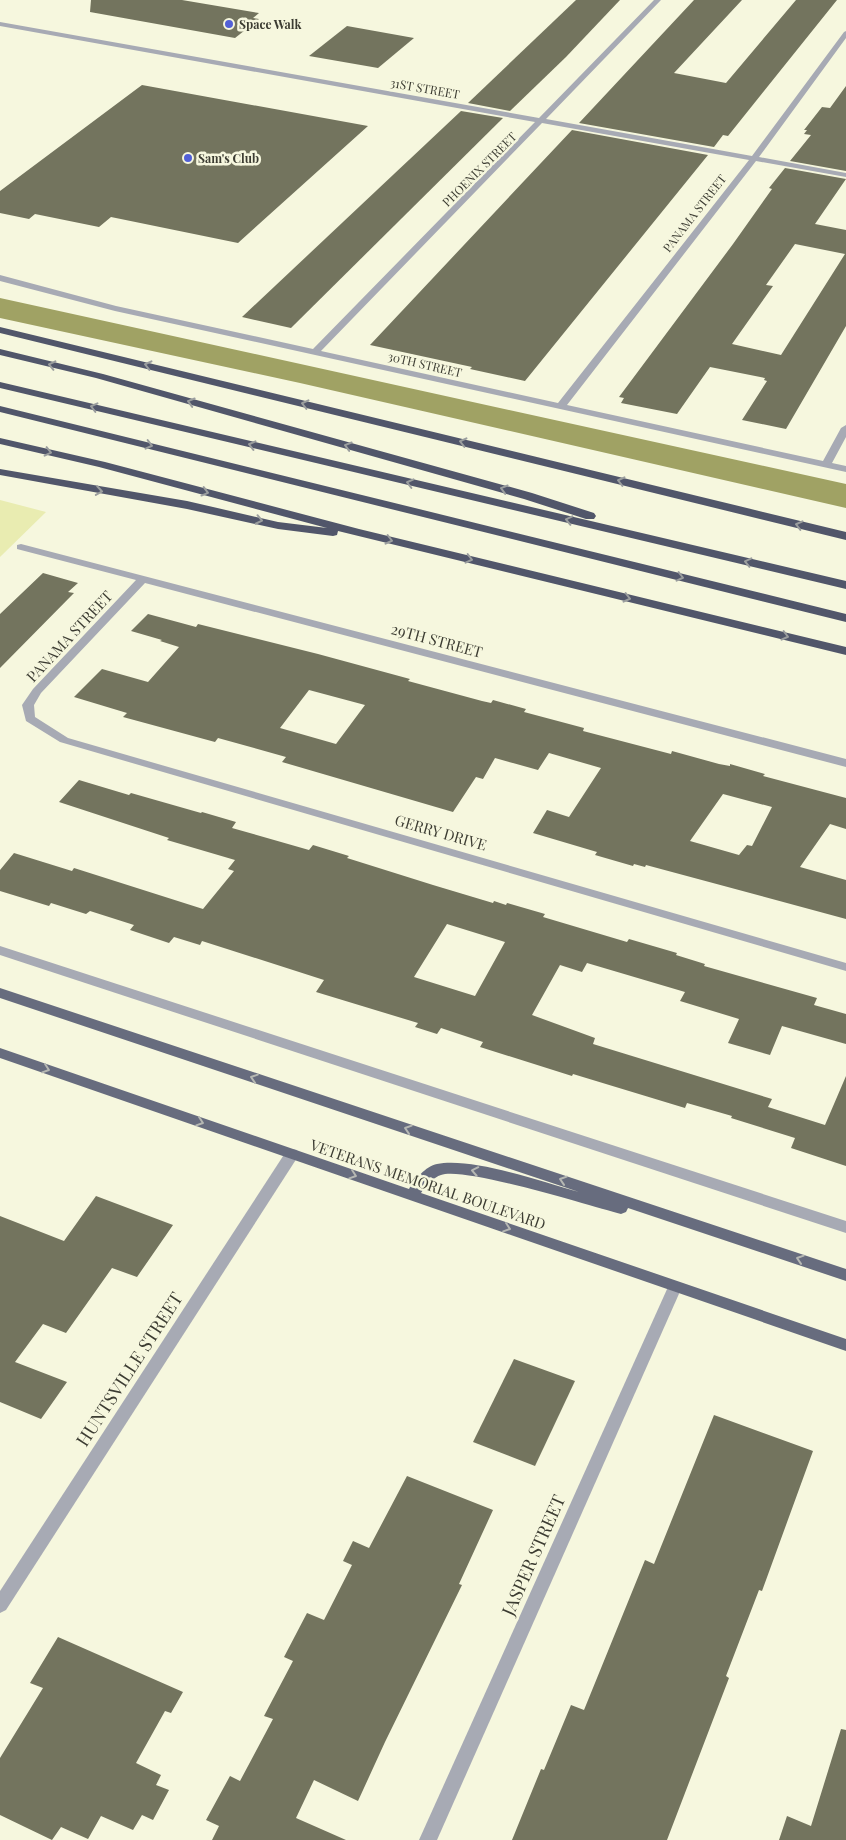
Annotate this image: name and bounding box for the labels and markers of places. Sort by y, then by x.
place label: Space Walk [239,16,303,32]
marker: Space Walk [223,18,235,30]
place label: Sam's Club [198,150,259,166]
marker: Sam's Club [182,152,194,164]

